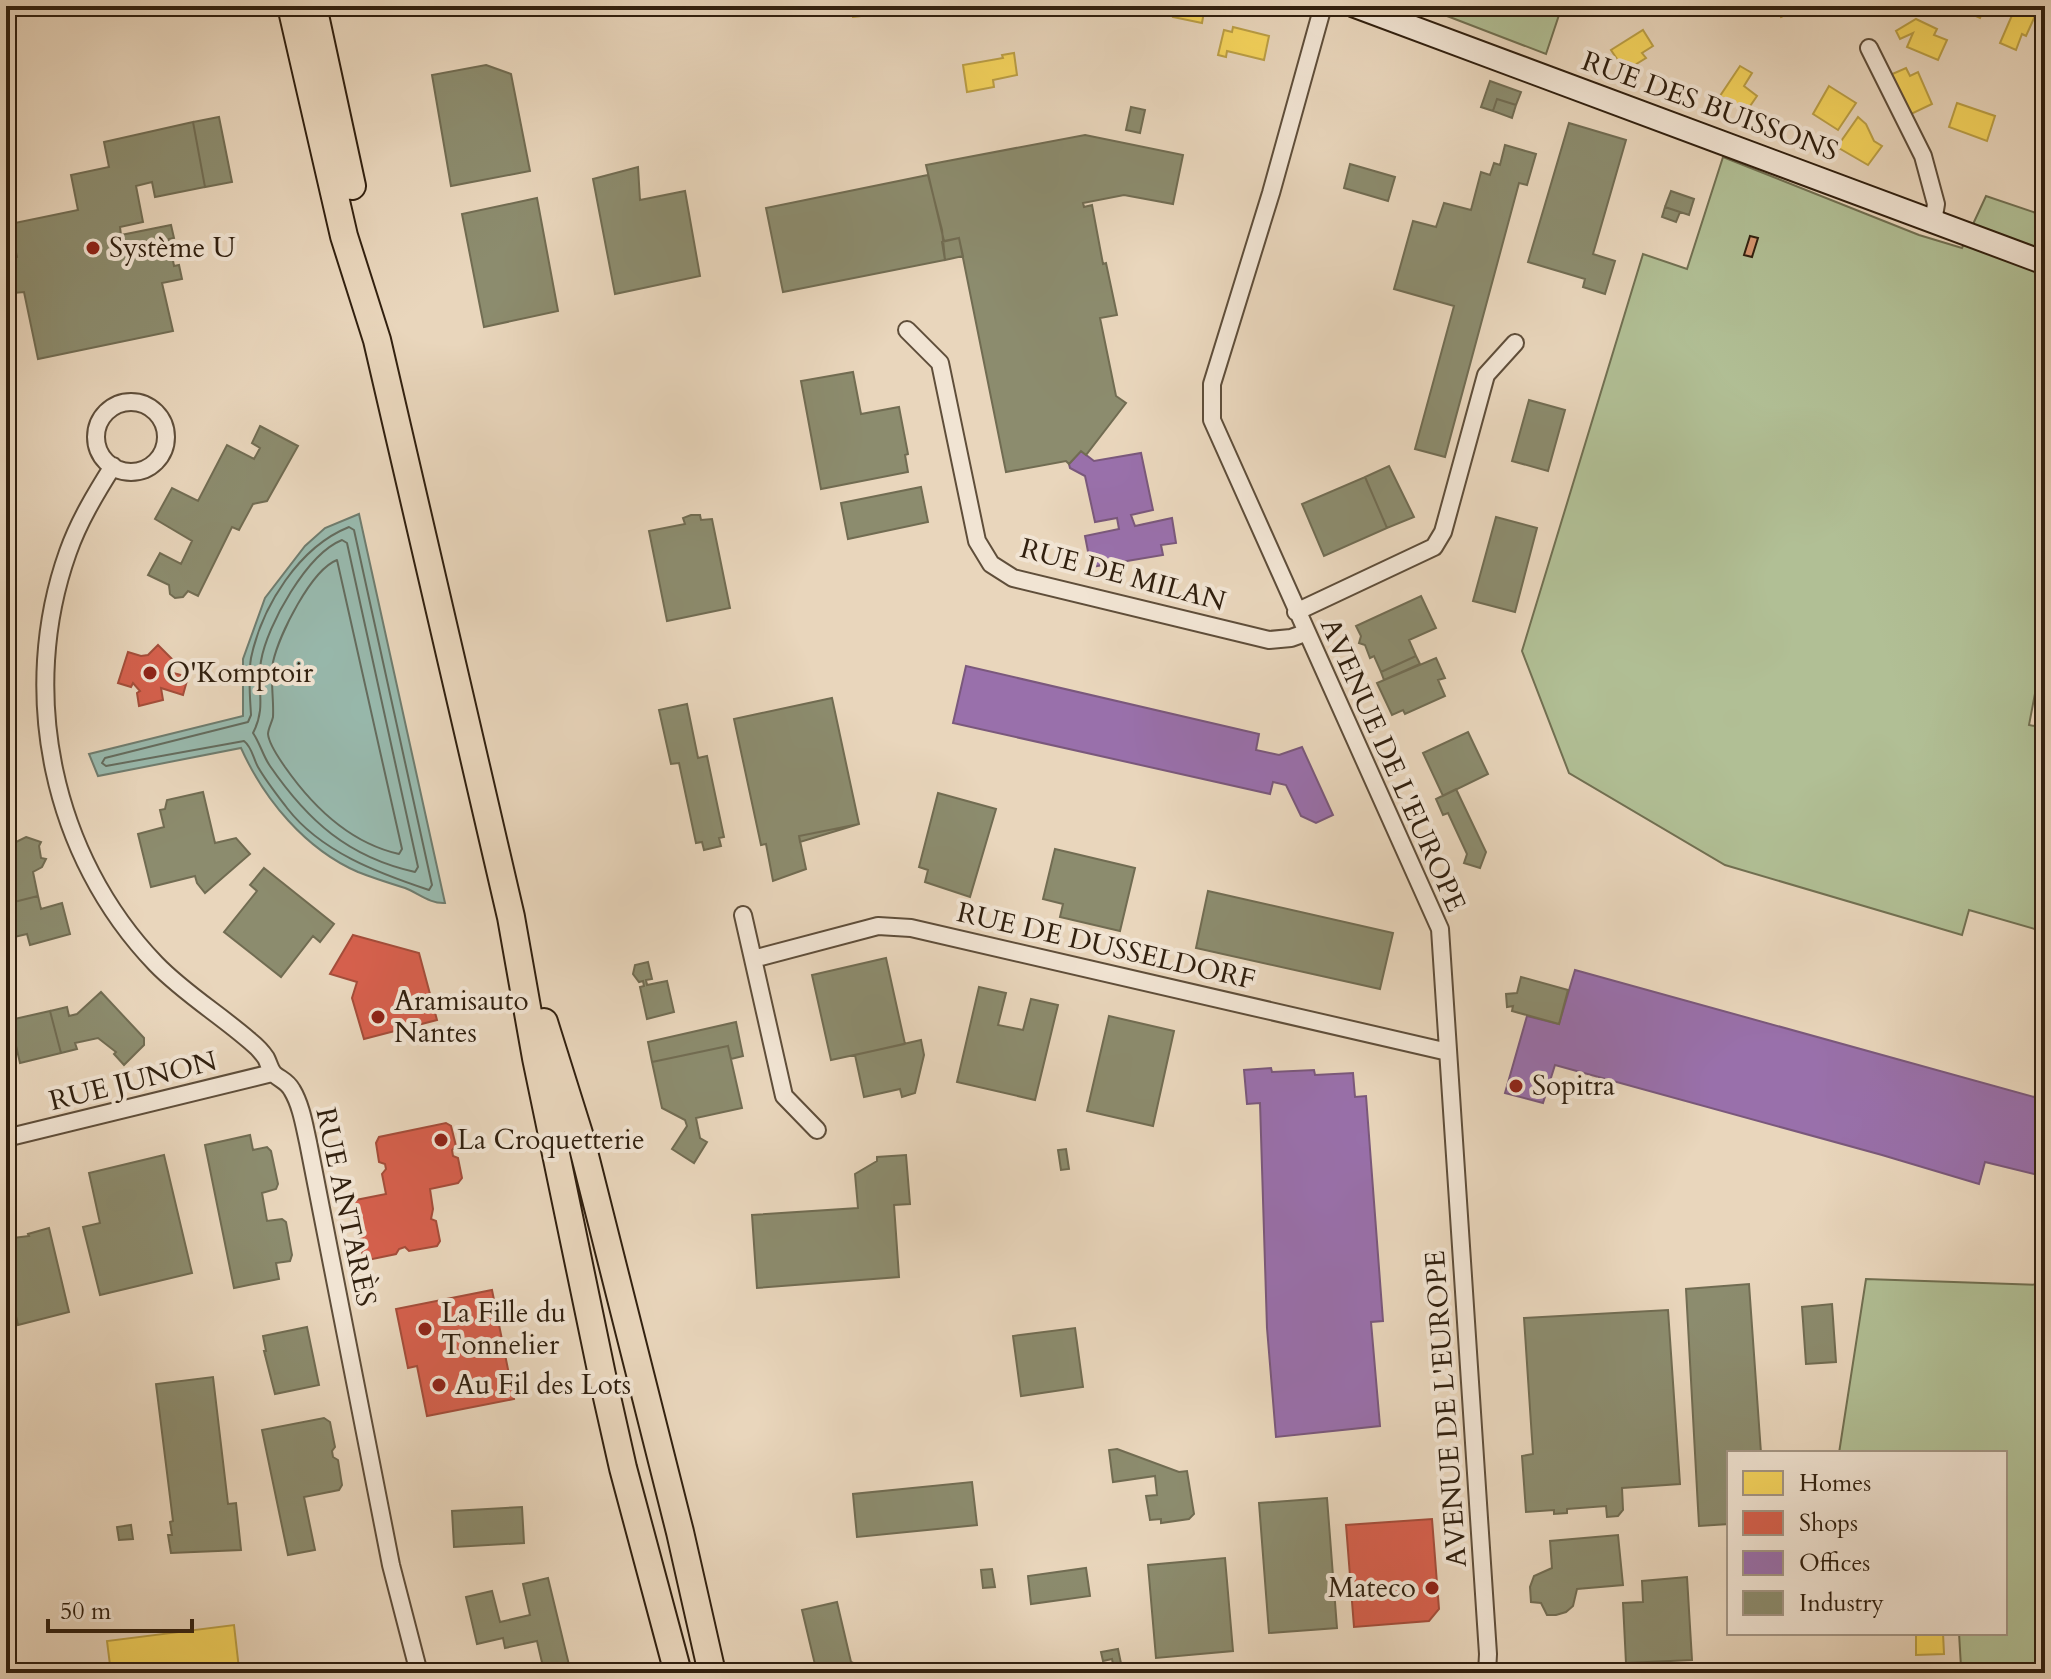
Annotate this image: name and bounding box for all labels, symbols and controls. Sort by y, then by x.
street label: RUE DES BUISSONS [1577,42,1843,170]
place label: Système U [109,229,236,267]
marker: Système U [84,239,102,257]
street label: RUE DE MILAN [1016,529,1230,621]
street label: AVENUE DE L'EUROPE [1311,612,1475,918]
place label: O'Komptoir [166,654,314,692]
marker: O'Komptoir [141,664,159,682]
street label: RUE DE DUSSELDORF [953,893,1259,999]
place label: Aramisauto Nantes [394,982,529,1052]
marker: Aramisauto Nantes [369,1008,387,1026]
street label: RUE JUNON [45,1042,221,1120]
place label: Sopitra [1532,1067,1615,1105]
marker: Sopitra [1507,1077,1525,1095]
street label: RUE ANTARÈS [306,1104,386,1310]
place label: La Croquetterie [457,1121,645,1159]
marker: La Croquetterie [432,1131,450,1149]
street label: AVENUE DE L'EUROPE [1416,1249,1476,1569]
place label: La Fille du Tonnelier [441,1294,566,1364]
marker: La Fille du Tonnelier [416,1320,434,1338]
place label: Au Fil des Lots [455,1366,631,1404]
marker: Au Fil des Lots [430,1376,448,1394]
legend [1727,1451,2007,1635]
text: Homes [1799,1467,1871,1500]
text: Shops [1799,1507,1858,1540]
text: Offices [1799,1547,1870,1580]
place label: Mateco [1328,1569,1416,1607]
marker: Mateco [1423,1579,1441,1597]
scale bar [48,1583,192,1633]
text: Industry [1799,1587,1884,1620]
text: 50 m [60,1595,112,1628]

